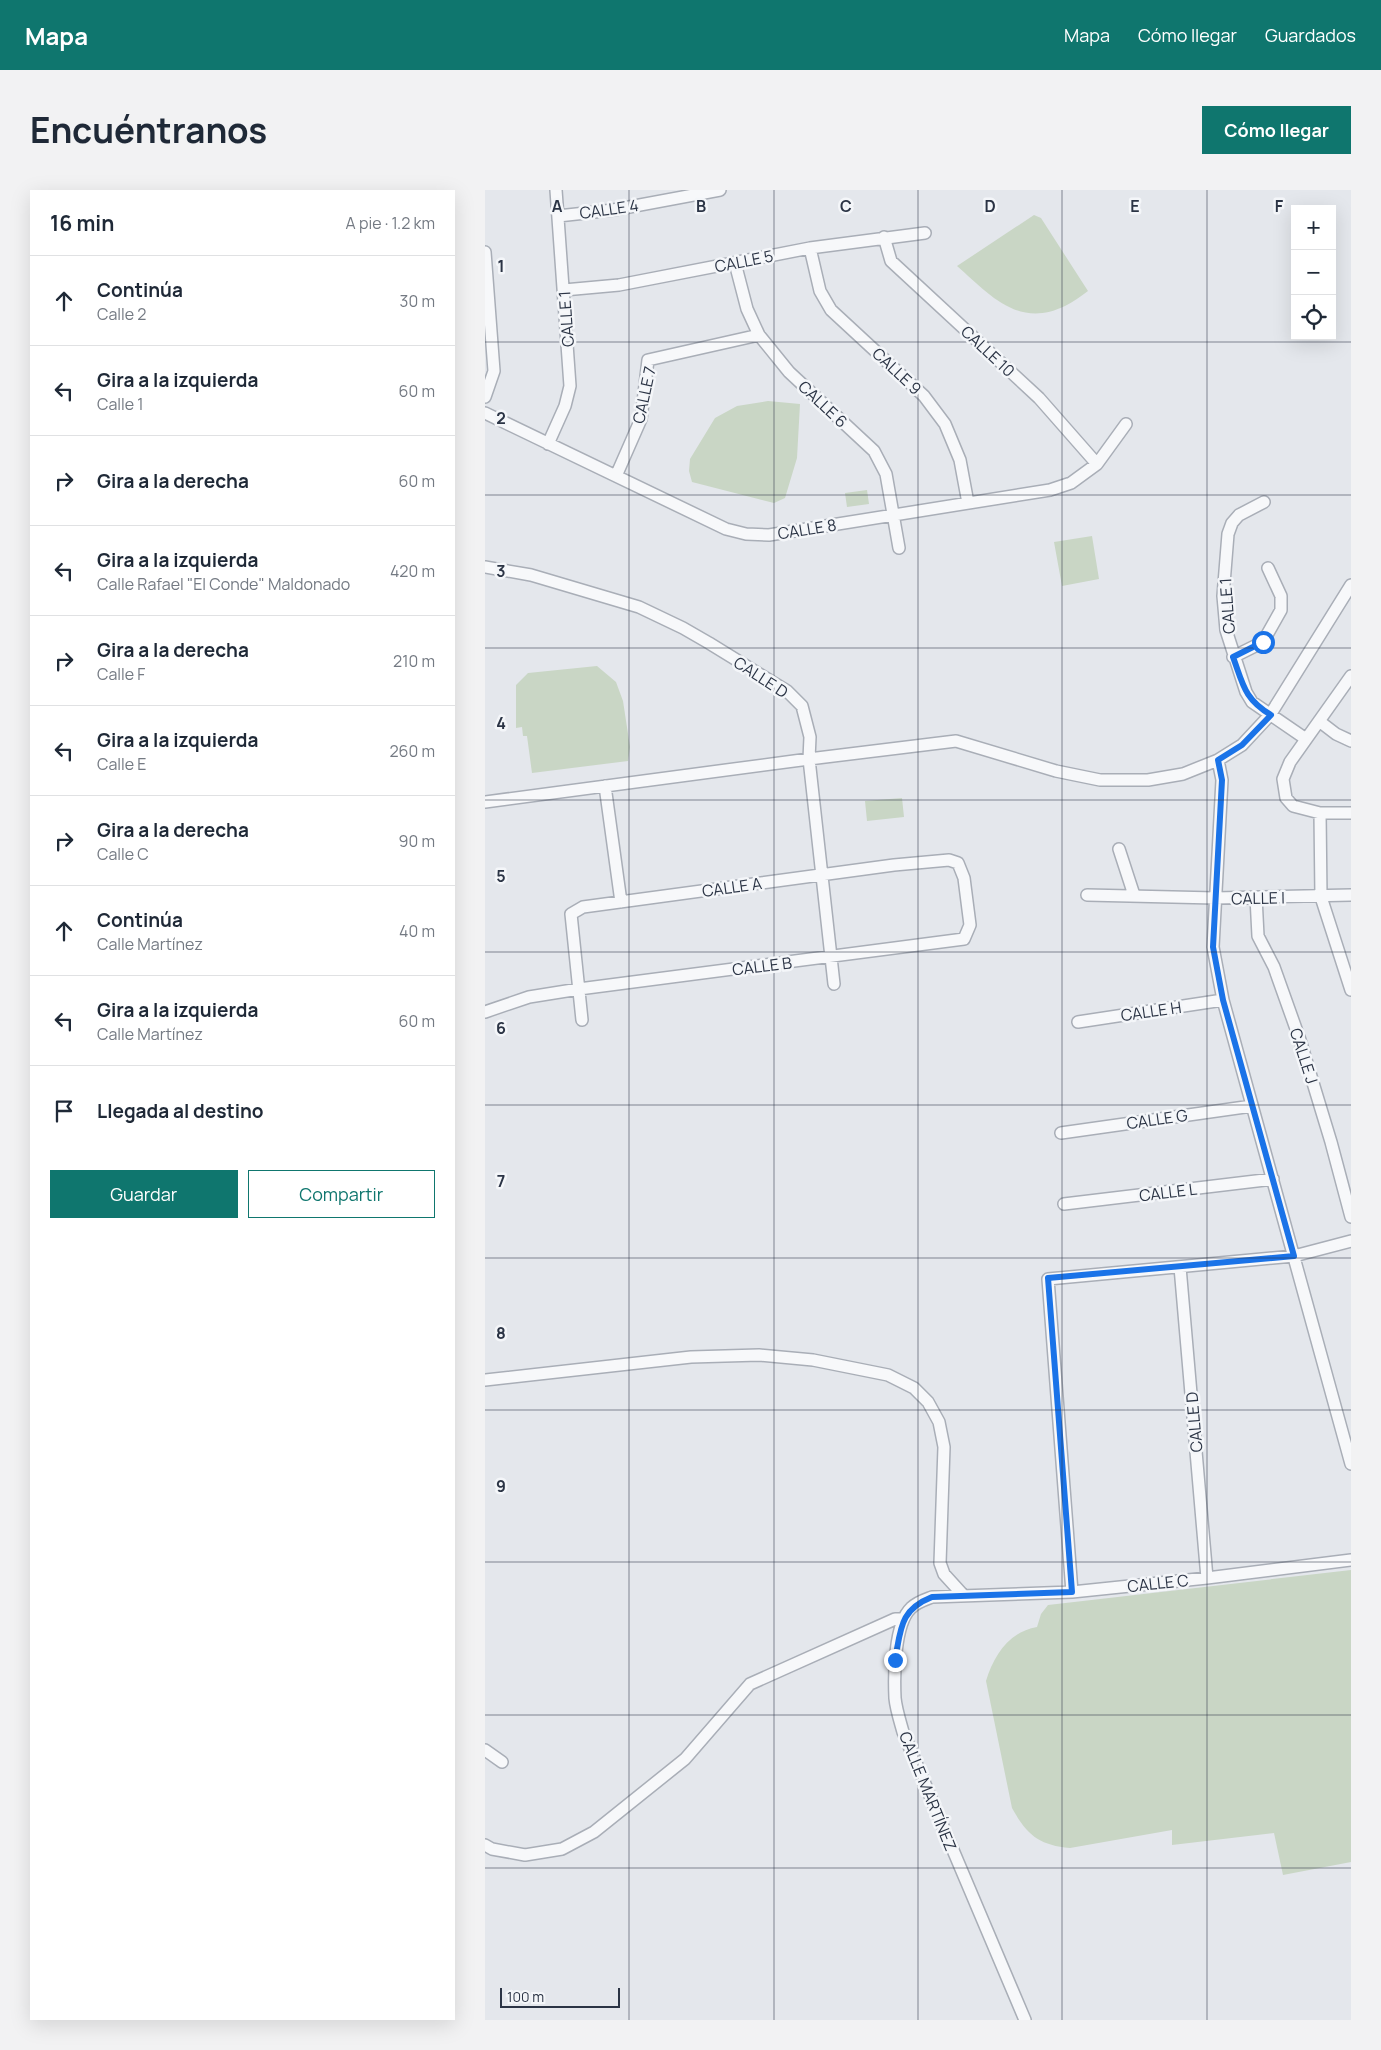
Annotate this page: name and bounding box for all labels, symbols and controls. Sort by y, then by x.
text: Mapa [25,19,88,52]
text: Mapa [1064,23,1110,47]
text: Cómo llegar [1138,23,1237,47]
text: Guardados [1265,23,1356,47]
text: Encuéntranos [30,106,267,154]
button: Cómo llegar [1202,106,1351,154]
street label: CALLE 4 [578,194,640,224]
text: A [552,195,563,217]
text: B [696,195,706,217]
text: C [840,195,852,217]
text: D [984,195,996,217]
text: E [1130,195,1140,217]
text: F [1275,195,1284,217]
map controls [1291,205,1336,340]
button: + [1291,205,1336,250]
text: 16 min [50,209,114,237]
text: A pie · 1.2 km [346,212,435,234]
street label: CALLE 5 [713,245,775,277]
button: − [1291,250,1336,295]
text: 1 [497,255,505,277]
text: Continúa [97,277,183,303]
icon: ahead [50,287,78,315]
text: 30 m [400,290,435,312]
street label: CALLE 1 [553,290,579,348]
button: locate [1291,295,1336,340]
text: Calle 2 [97,303,146,325]
street label: CALLE 10 [956,320,1020,382]
street label: CALLE 9 [868,343,926,399]
street label: CALLE 7 [627,364,661,426]
text: Gira a la izquierda [97,367,258,393]
street label: CALLE 6 [794,376,852,432]
icon: left [50,377,78,405]
text: 60 m [399,380,435,402]
text: Calle 1 [97,393,144,415]
text: 2 [496,407,506,429]
icon: right [50,467,78,495]
text: Gira a la derecha [97,468,249,494]
text: 60 m [399,470,435,492]
street label: CALLE 8 [776,514,838,544]
text: Gira a la izquierda [97,547,258,573]
icon: left [50,557,78,585]
text: 420 m [390,560,435,582]
text: 3 [496,560,506,582]
text: Calle Rafael "El Conde" Maldonado [97,573,350,595]
street label: CALLE 1 [1214,577,1240,635]
route start [1252,631,1275,654]
text: Gira a la derecha [97,637,249,663]
icon: right [50,647,78,675]
text: 210 m [393,650,435,672]
street label: CALLE D [730,651,793,703]
text: Calle F [97,663,145,685]
text: 4 [496,712,506,734]
text: Gira a la izquierda [97,727,258,753]
icon: left [50,737,78,765]
text: 260 m [389,740,435,762]
text: Calle E [97,753,146,775]
text: Gira a la derecha [97,817,249,843]
icon: right [50,827,78,855]
text: 90 m [399,830,435,852]
text: Calle C [97,843,149,865]
text: 5 [496,865,506,887]
street label: CALLE A [701,872,763,902]
street label: CALLE I [1231,887,1285,909]
text: Continúa [97,907,183,933]
icon: ahead [50,917,78,945]
text: 40 m [399,920,435,942]
text: Calle Martínez [97,933,203,955]
street label: CALLE B [731,951,793,981]
street label: CALLE H [1119,996,1183,1026]
text: Gira a la izquierda [97,997,258,1023]
icon: left [50,1007,78,1035]
text: 60 m [399,1010,435,1032]
text: 6 [496,1017,506,1039]
text: Calle Martínez [97,1023,203,1045]
street label: CALLE J [1285,1025,1323,1087]
icon: arrive [50,1097,78,1125]
text: Llegada al destino [97,1098,264,1124]
street label: CALLE G [1125,1104,1189,1134]
button: Guardar [50,1170,238,1218]
button: Compartir [248,1170,435,1218]
text: 7 [497,1170,505,1192]
street label: CALLE L [1138,1178,1198,1206]
text: 8 [496,1322,506,1344]
street label: CALLE D [1180,1391,1208,1453]
text: 9 [496,1475,506,1497]
street label: CALLE C [1126,1569,1190,1597]
route end [884,1649,907,1672]
street label: CALLE MARTÍNEZ [894,1728,962,1854]
scale bar [500,1985,620,2008]
text: 100 m [507,1987,544,2006]

